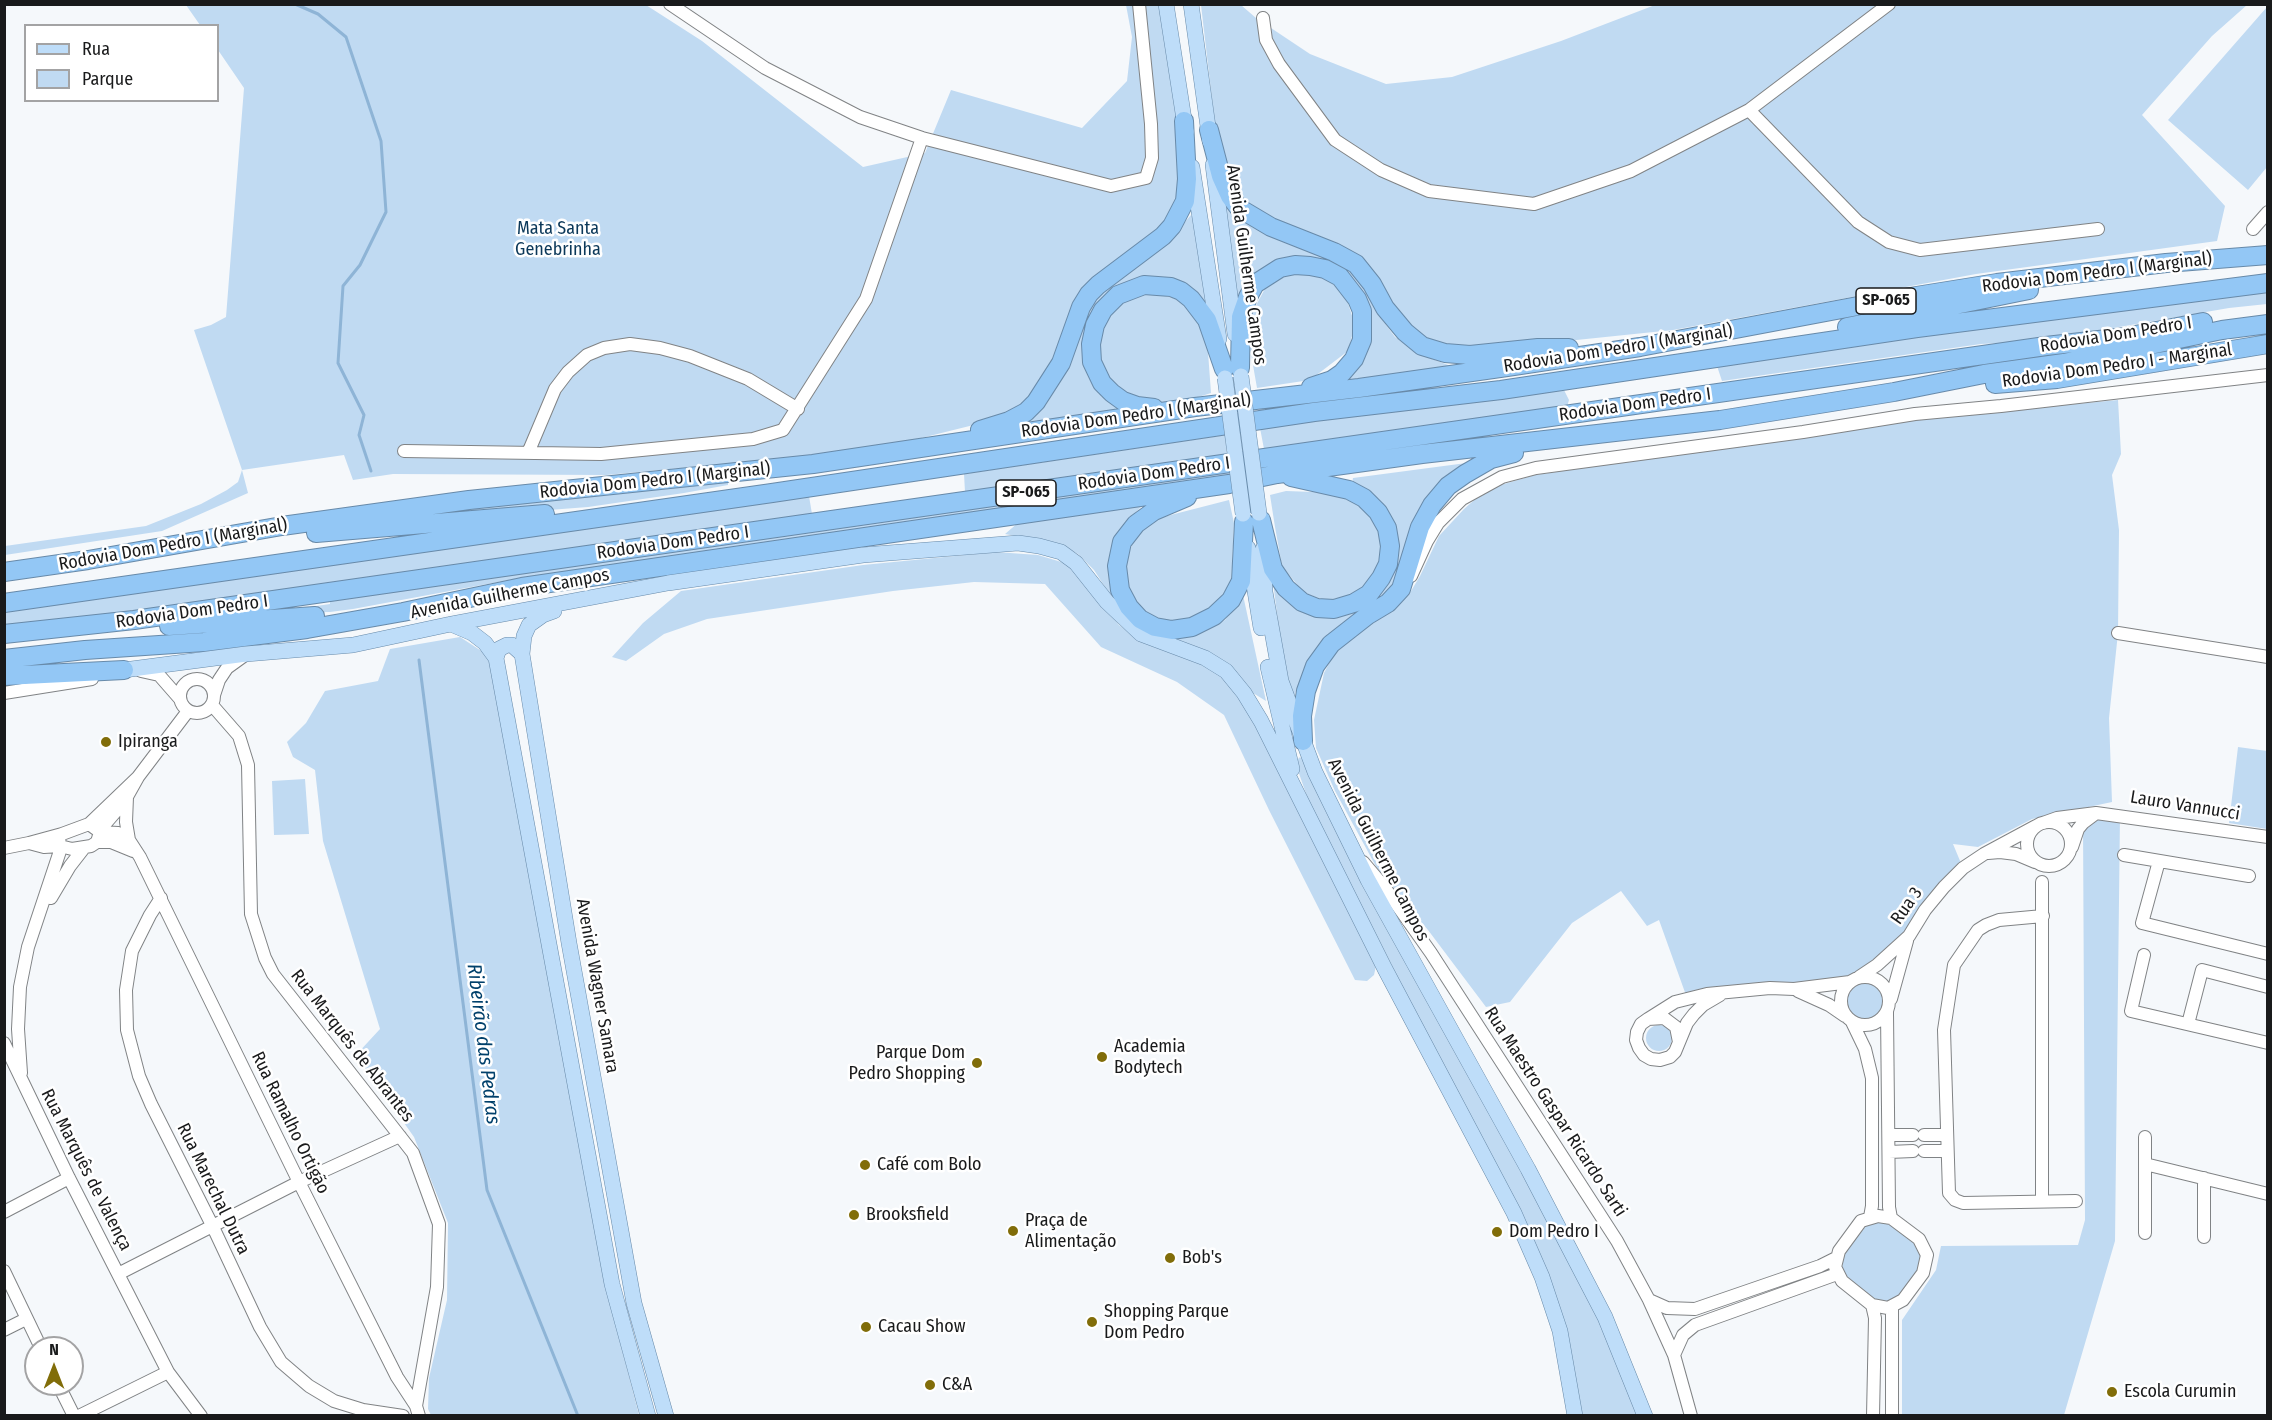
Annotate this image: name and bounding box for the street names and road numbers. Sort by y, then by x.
street label: Avenida Guilherme Campos [1221,163,1271,367]
street label: Rodovia Dom Pedro I (Marginal) [1981,248,2213,298]
road number: SP-065 [1856,288,1916,314]
street label: Rodovia Dom Pedro I [2039,312,2193,358]
street label: Rodovia Dom Pedro I (Marginal) [1502,320,1734,378]
street label: Rodovia Dom Pedro I - Marginal [2001,339,2233,393]
street label: Rodovia Dom Pedro I [1558,384,1712,426]
street label: Rodovia Dom Pedro I (Marginal) [1020,389,1252,443]
street label: Rodovia Dom Pedro I [1077,453,1231,495]
street label: Rodovia Dom Pedro I (Marginal) [539,458,771,504]
road number: SP-065 [996,480,1056,506]
street label: Rodovia Dom Pedro I (Marginal) [57,514,289,576]
street label: Rodovia Dom Pedro I [596,522,750,564]
street label: Avenida Guilherme Campos [409,564,611,624]
street label: Rodovia Dom Pedro I [115,591,269,633]
street label: Avenida Guilherme Campos [1323,755,1433,945]
street label: Lauro Vannucci [2129,787,2241,825]
street label: Rua 3 [1887,883,1927,929]
street label: Avenida Wagner Samara [571,897,623,1075]
street label: Rua Marquês de Abrantes [286,965,418,1127]
street label: Rua Maestro Gaspar Ricardo Sarti [1479,1003,1631,1221]
street label: Rua Ramalho Ortigão [246,1048,334,1198]
street label: Rua Marquês de Valença [36,1085,136,1255]
street label: Rua Marechal Dutra [172,1120,254,1258]

